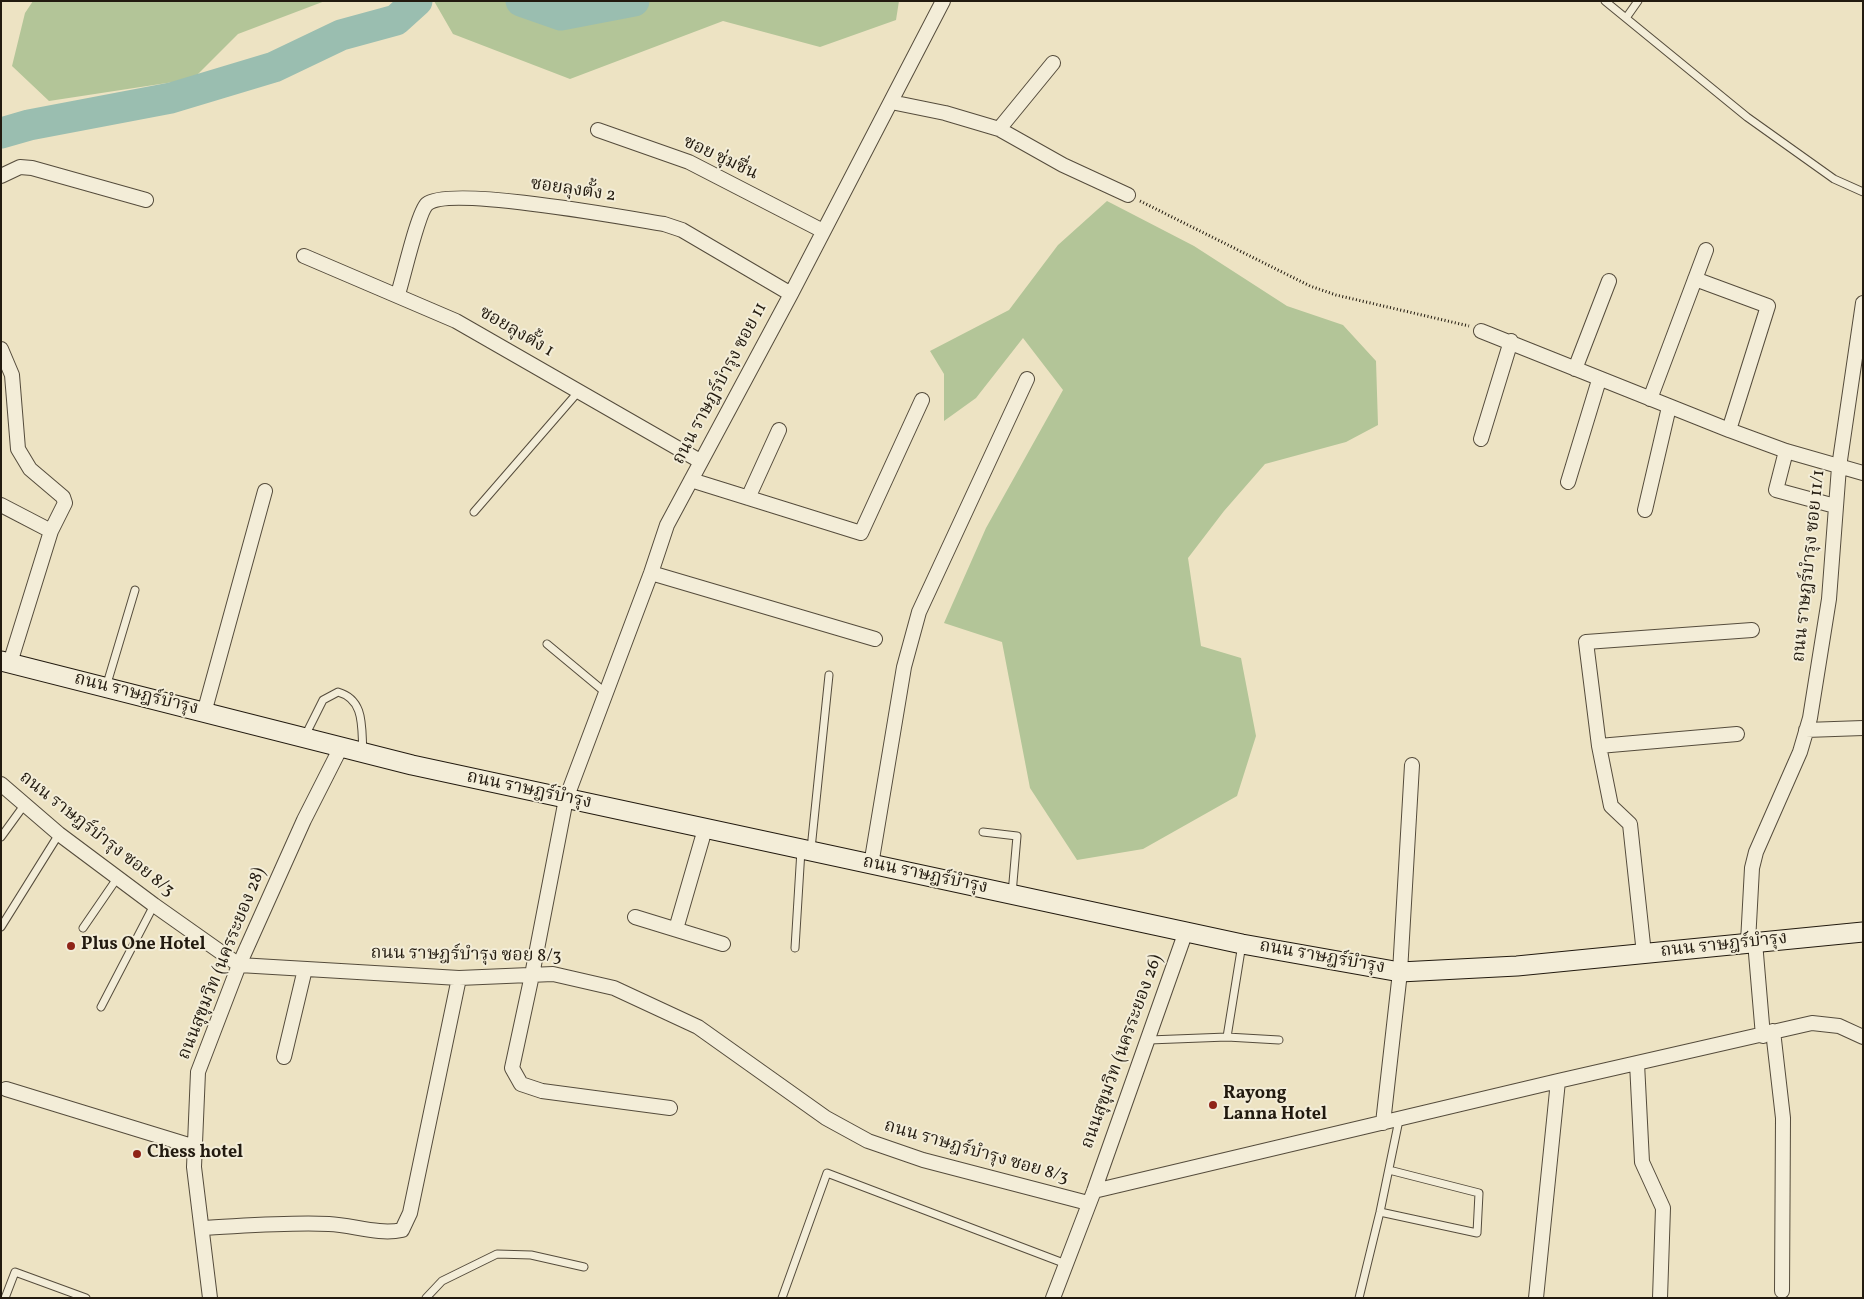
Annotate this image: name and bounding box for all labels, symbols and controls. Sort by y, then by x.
street label: ซอย ชุ่มชื่น [679,132,761,186]
street label: ซอยลุงตั้ง 2 [529,174,617,208]
street label: ถนน ราษฎร์บำรุง ซอย 11 [669,299,773,469]
street label: ซอยลุงตั้ง 1 [475,303,557,363]
street label: ถนน ราษฎร์บำรุง ซอย 11/1 [1789,469,1831,663]
street label: ถนน ราษฎร์บำรุง [72,669,200,721]
street label: ถนน ราษฎร์บำรุง [465,767,593,815]
street label: ถนน ราษฎร์บำรุง ซอย 8/3 [14,768,178,902]
street label: ถนน ราษฎร์บำรุง [861,852,989,900]
street label: ถนนสุขุมวิท (นครระยอง 28) [175,865,271,1063]
street label: ถนน ราษฎร์บำรุง [1660,929,1788,963]
place label: Plus One Hotel [81,935,206,957]
street label: ถนน ราษฎร์บำรุง [1258,936,1386,980]
marker: Plus One Hotel [65,940,77,952]
street label: ถนน ราษฎร์บำรุง ซอย 8/3 [370,944,562,968]
street label: ถนนสุขุมวิท (นครระยอง 26) [1078,952,1168,1152]
place label: Rayong Lanna Hotel [1223,1084,1327,1126]
marker: Rayong Lanna Hotel [1207,1099,1219,1111]
street label: ถนน ราษฎร์บำรุง ซอย 8/3 [881,1116,1071,1190]
place label: Chess hotel [147,1143,243,1165]
marker: Chess hotel [131,1148,143,1160]

